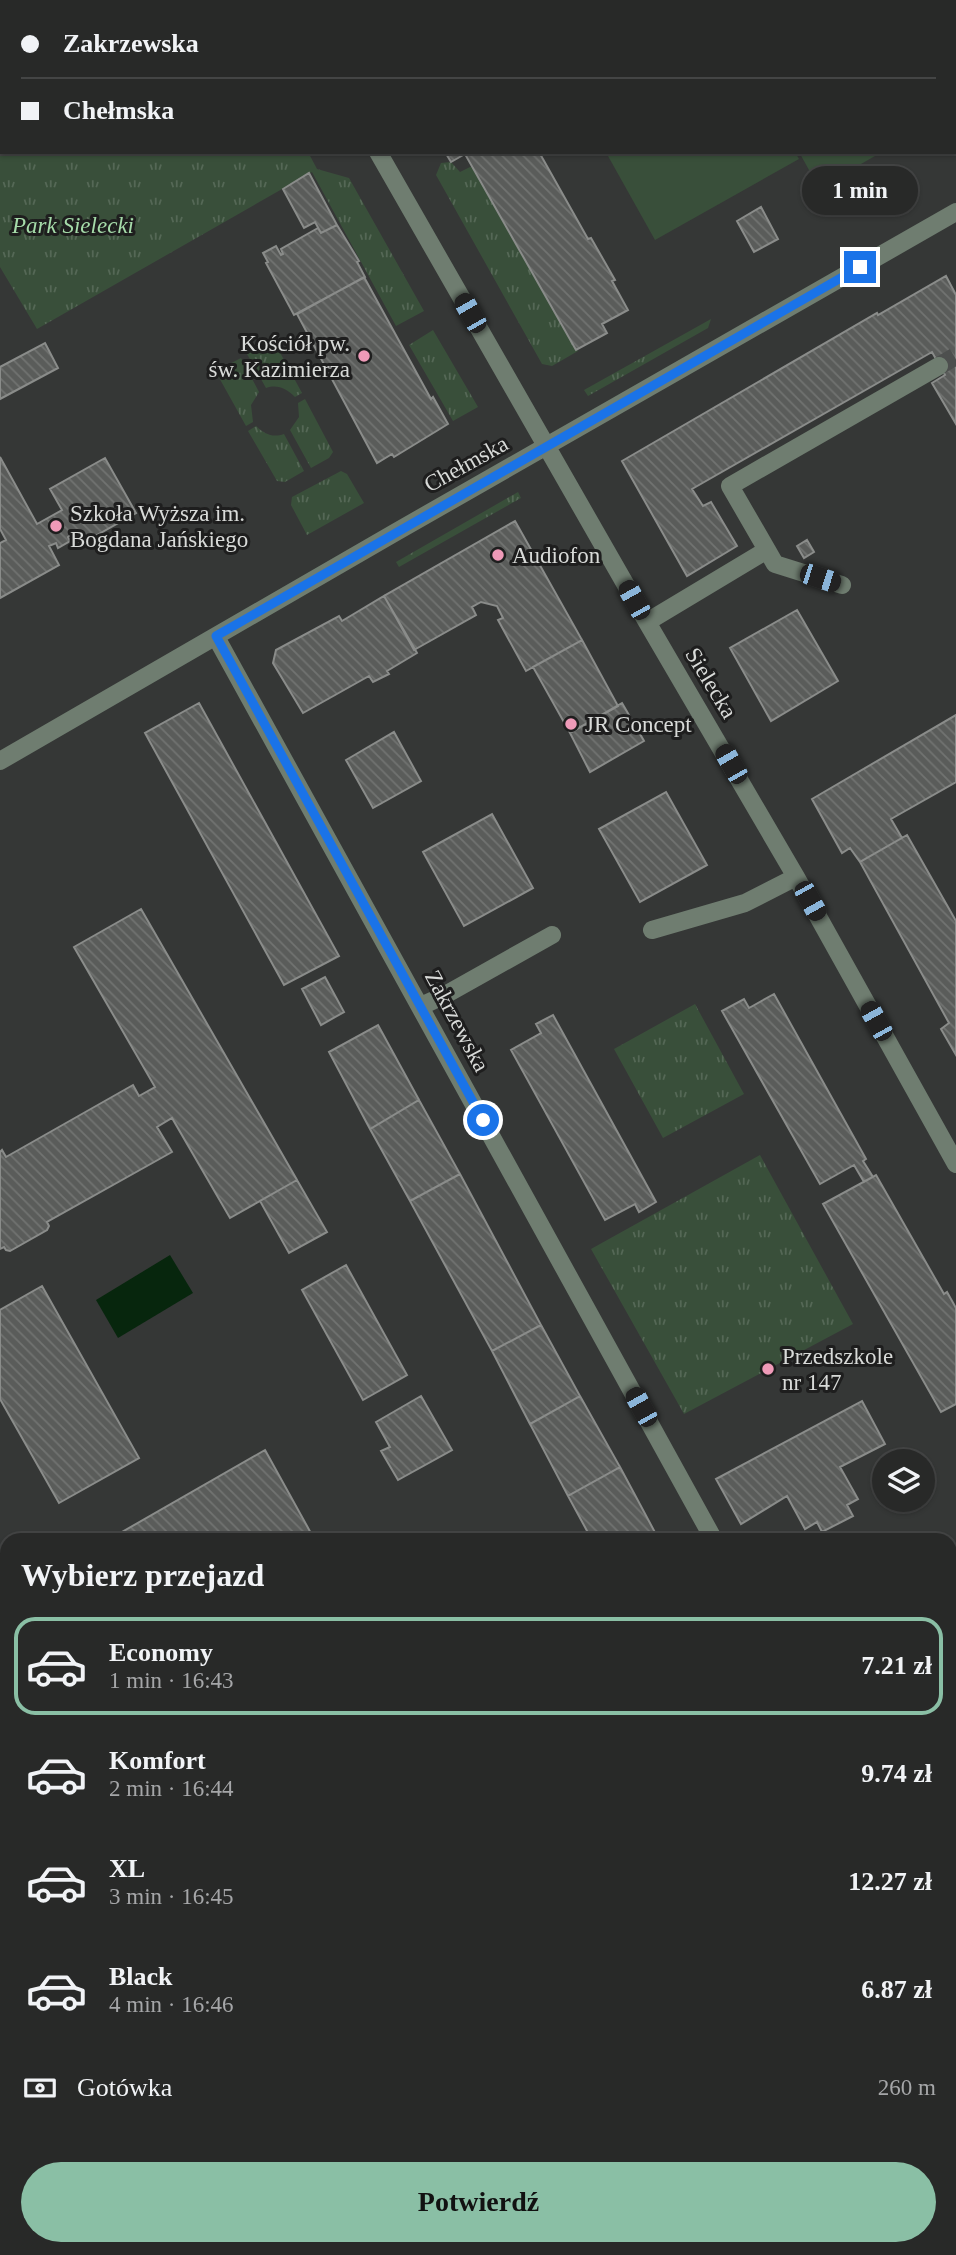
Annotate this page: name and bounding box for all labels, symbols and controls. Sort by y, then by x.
text: Zakrzewska [63,29,199,58]
text: Chełmska [63,96,174,125]
callout: 1 min [802,166,918,215]
text: 1 min [832,178,888,203]
park label: Park Sielecki [11,213,134,238]
route end [844,251,876,283]
car [451,290,490,336]
place label: Kościół pw. św. Kazimierza [208,331,350,382]
marker: Kościół pw. św. Kazimierza [356,348,372,364]
street label: Chełmska [420,431,512,497]
place label: Szkoła Wyższa im. Bogdana Jańskiego [70,501,248,552]
marker: Szkoła Wyższa im. Bogdana Jańskiego [48,518,64,534]
place label: Audiofon [512,543,601,568]
marker: Audiofon [490,547,506,563]
car [797,562,844,594]
car [615,577,654,623]
street label: Sielecka [680,643,742,723]
place label: JR Concept [585,712,692,737]
marker: JR Concept [563,716,579,732]
car [712,741,751,787]
car [791,878,830,924]
street label: Zakrzewska [420,966,494,1076]
car [857,998,896,1044]
route start [467,1104,499,1136]
place label: Przedszkole nr 147 [782,1344,893,1395]
marker: Przedszkole nr 147 [760,1361,776,1377]
car [622,1384,661,1430]
map controls [872,1449,935,1512]
button: layers [872,1449,935,1512]
text: Wybierz przejazd [21,1557,264,1593]
icon: car [25,1635,88,1698]
text: Economy [109,1638,213,1667]
text: 7.21 zł [861,1651,932,1680]
text: 1 min · 16:43 [109,1668,234,1693]
icon: car [25,1743,88,1806]
text: Komfort [109,1746,206,1775]
text: 9.74 zł [861,1759,932,1788]
text: 2 min · 16:44 [109,1776,234,1801]
icon: car [25,1851,88,1914]
text: XL [109,1854,145,1883]
text: 12.27 zł [848,1867,932,1896]
text: 3 min · 16:45 [109,1884,234,1909]
icon: car [25,1959,88,2022]
text: Black [109,1962,173,1991]
text: 6.87 zł [861,1975,932,2004]
text: 4 min · 16:46 [109,1992,234,2017]
icon: cash [21,2069,59,2107]
text: Gotówka [77,2073,172,2102]
text: 260 m [878,2075,936,2100]
button: Potwierdź [21,2162,936,2242]

